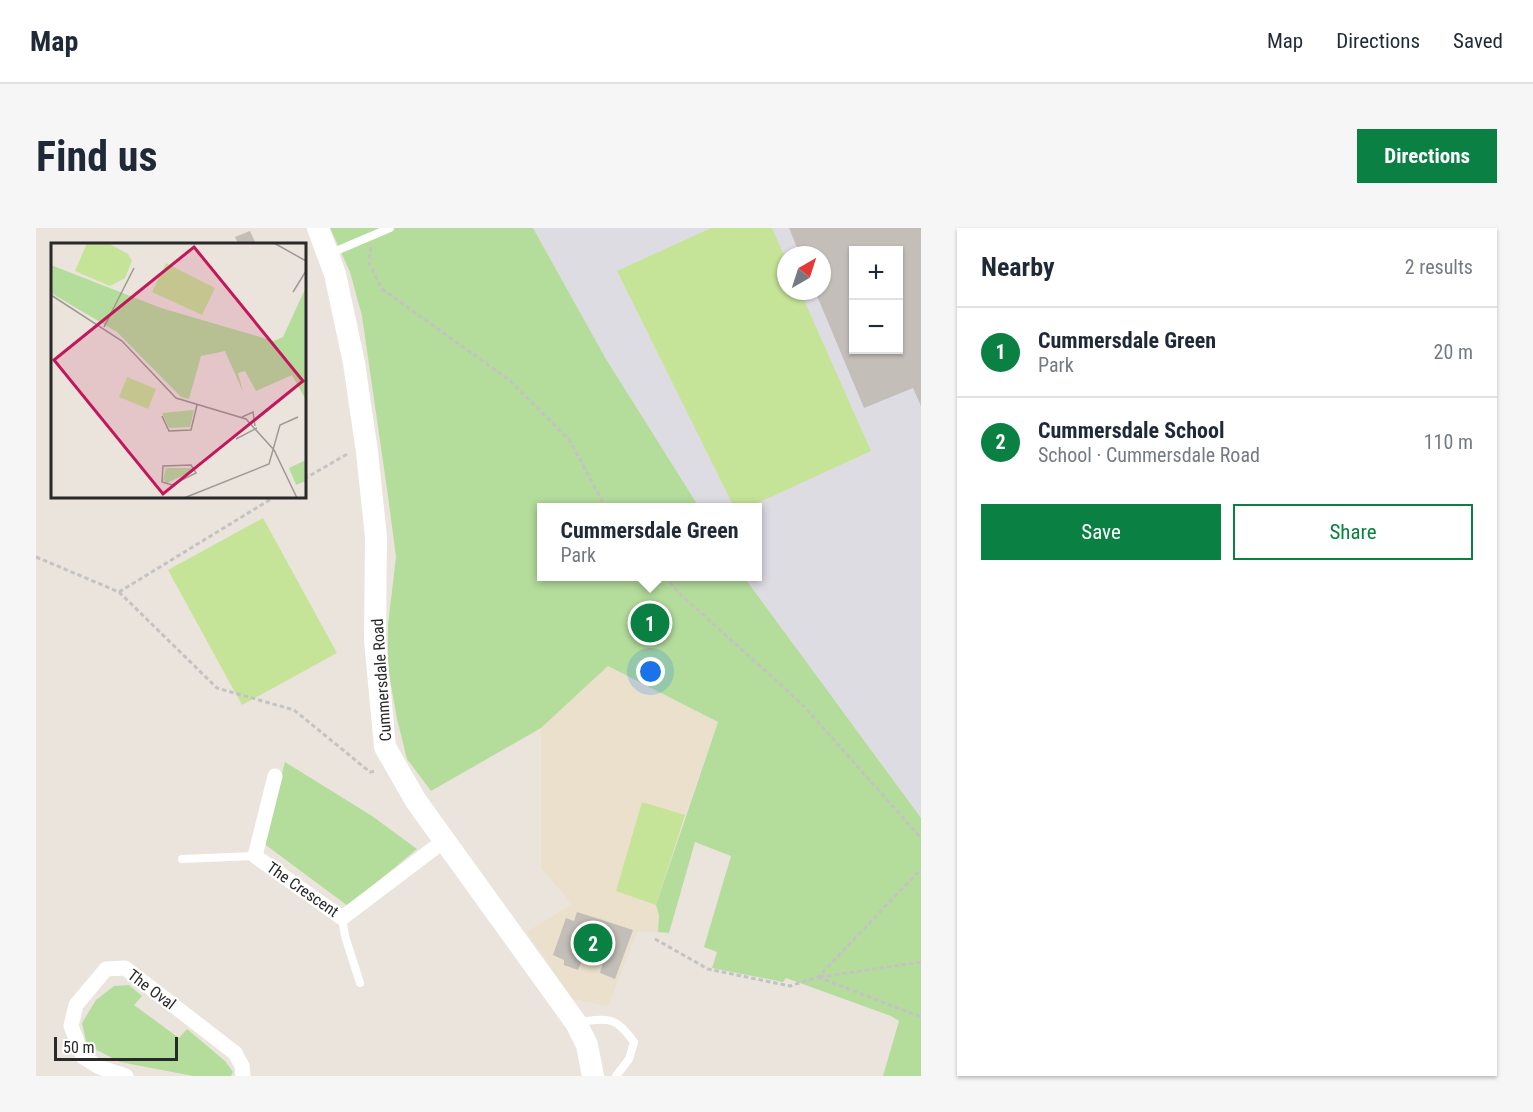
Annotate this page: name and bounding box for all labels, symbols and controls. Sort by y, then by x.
text: Map [30,25,78,58]
text: Map [1267,29,1303,53]
text: Directions [1336,29,1420,53]
text: Saved [1453,29,1503,53]
button: Directions [1357,129,1497,183]
text: Find us [36,132,157,181]
inset map [51,243,306,498]
north arrow [777,246,831,300]
map controls [849,246,903,354]
button: + [849,246,903,300]
text: Nearby [981,252,1055,282]
text: 2 results [1405,255,1473,279]
button: − [849,300,903,354]
text: Cummersdale Green [1038,328,1216,353]
text: 1 [995,340,1006,364]
text: 20 m [1434,340,1473,364]
text: Park [1038,353,1074,377]
text: Cummersdale School [1038,418,1224,443]
text: 2 [995,430,1006,454]
text: 110 m [1424,430,1473,454]
text: School · Cummersdale Road [1038,443,1260,467]
popup [537,503,762,581]
button: Save [981,504,1221,560]
button: Share [1233,504,1473,560]
text: Cummersdale Green [560,518,739,543]
text: Park [560,543,596,567]
pin: 1 [630,600,670,646]
street label: Cummersdale Road [368,618,395,742]
your location [636,657,665,686]
street label: The Crescent [263,858,342,921]
pin: 2 [574,920,612,966]
street label: The Oval [124,965,179,1014]
scale bar [54,1034,178,1062]
text: 50 m [63,1038,95,1057]

